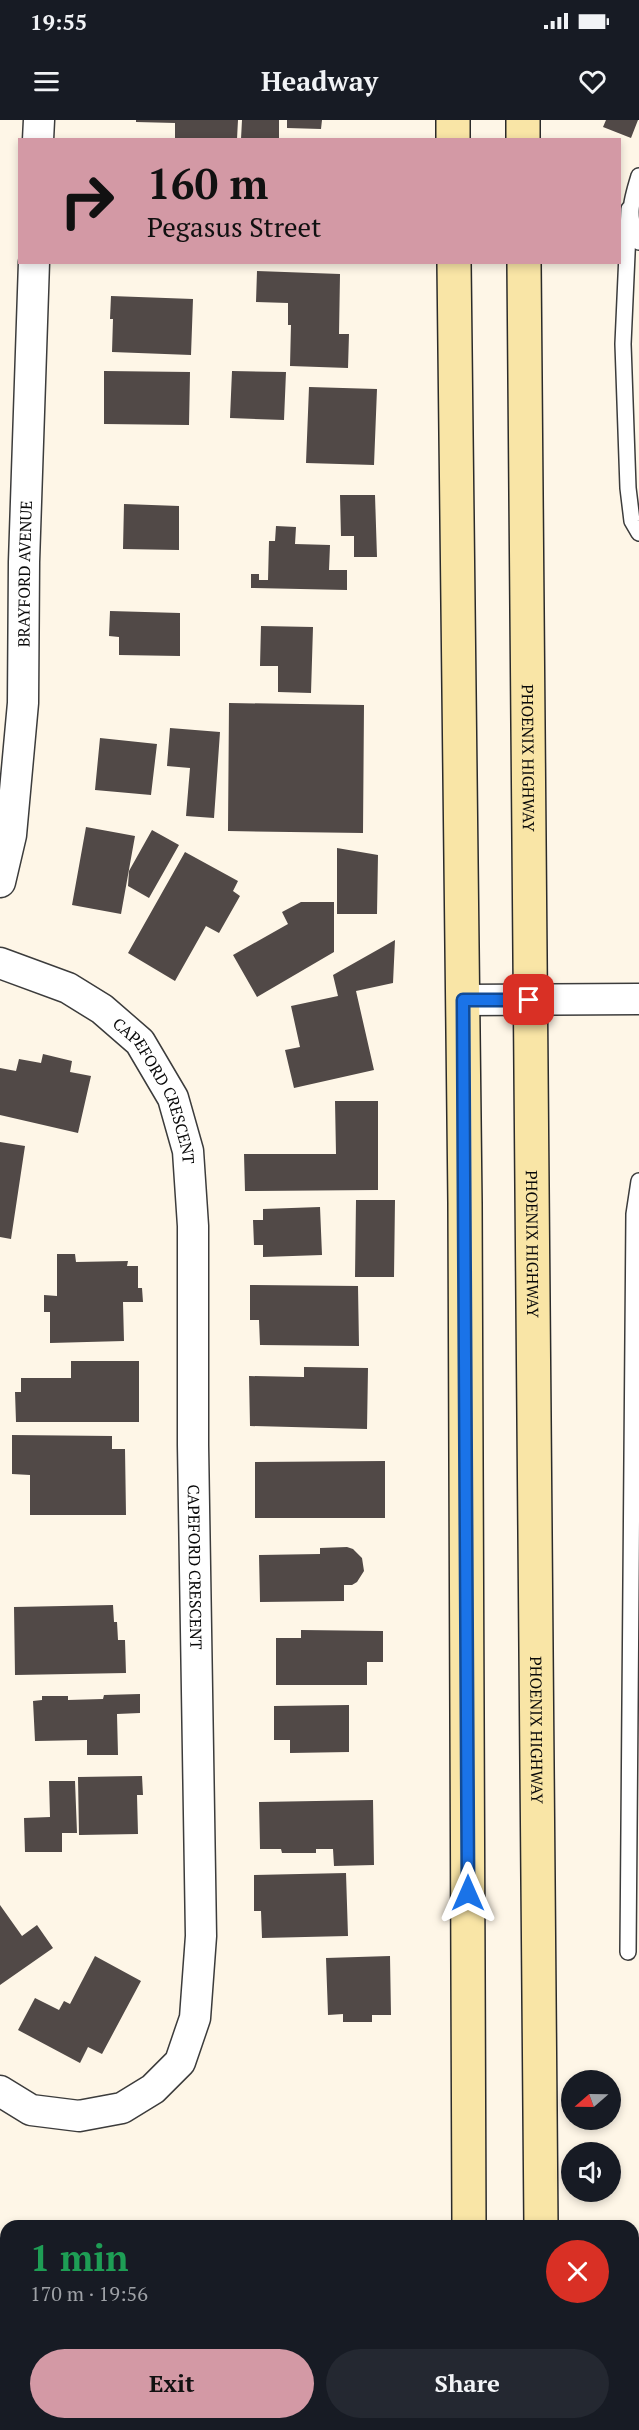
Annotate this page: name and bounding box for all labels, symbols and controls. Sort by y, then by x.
text: 19:55 [30,7,87,36]
text: Headway [261,63,378,99]
icon: menu [30,65,63,98]
icon: heart [576,65,609,98]
text: 160 m [147,155,268,211]
icon: right [48,162,126,240]
text: Pegasus Street [147,209,321,245]
street label: BRAYFORD AVENUE [12,500,37,647]
street label: PHOENIX HIGHWAY [517,684,540,833]
pin [503,974,554,1025]
icon: arrive [512,983,545,1016]
street label: CAPEFORD CRESCENT [108,1012,200,1165]
street label: PHOENIX HIGHWAY [521,1170,544,1319]
street label: CAPEFORD CRESCENT [183,1484,207,1650]
street label: PHOENIX HIGHWAY [525,1656,548,1805]
position arrow [436,1861,500,1925]
north arrow [561,2070,621,2130]
map controls [561,2070,621,2202]
button: sound [561,2142,621,2202]
text: 1 min [30,2234,128,2281]
button: close [546,2240,609,2303]
text: 170 m · 19:56 [30,2280,148,2307]
button: Exit [30,2349,314,2418]
button: Share [326,2349,609,2418]

